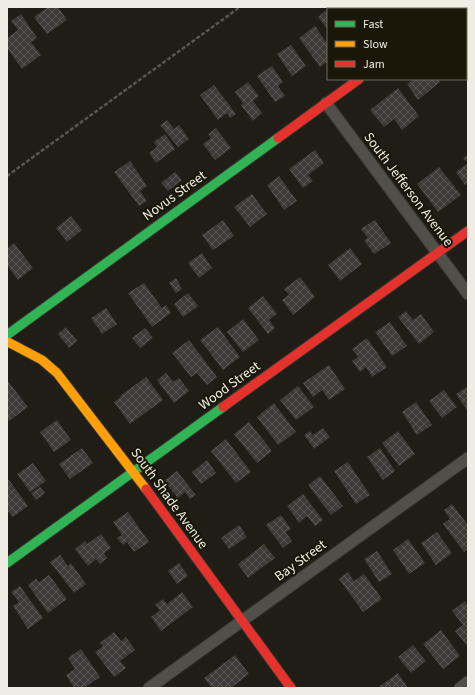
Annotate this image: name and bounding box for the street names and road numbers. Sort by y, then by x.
street label: South Jefferson Avenue [359,128,458,251]
street label: Novus Street [139,166,211,226]
street label: Wood Street [195,356,265,415]
street label: South Shade Avenue [126,444,213,553]
street label: Bay Street [271,535,331,586]

